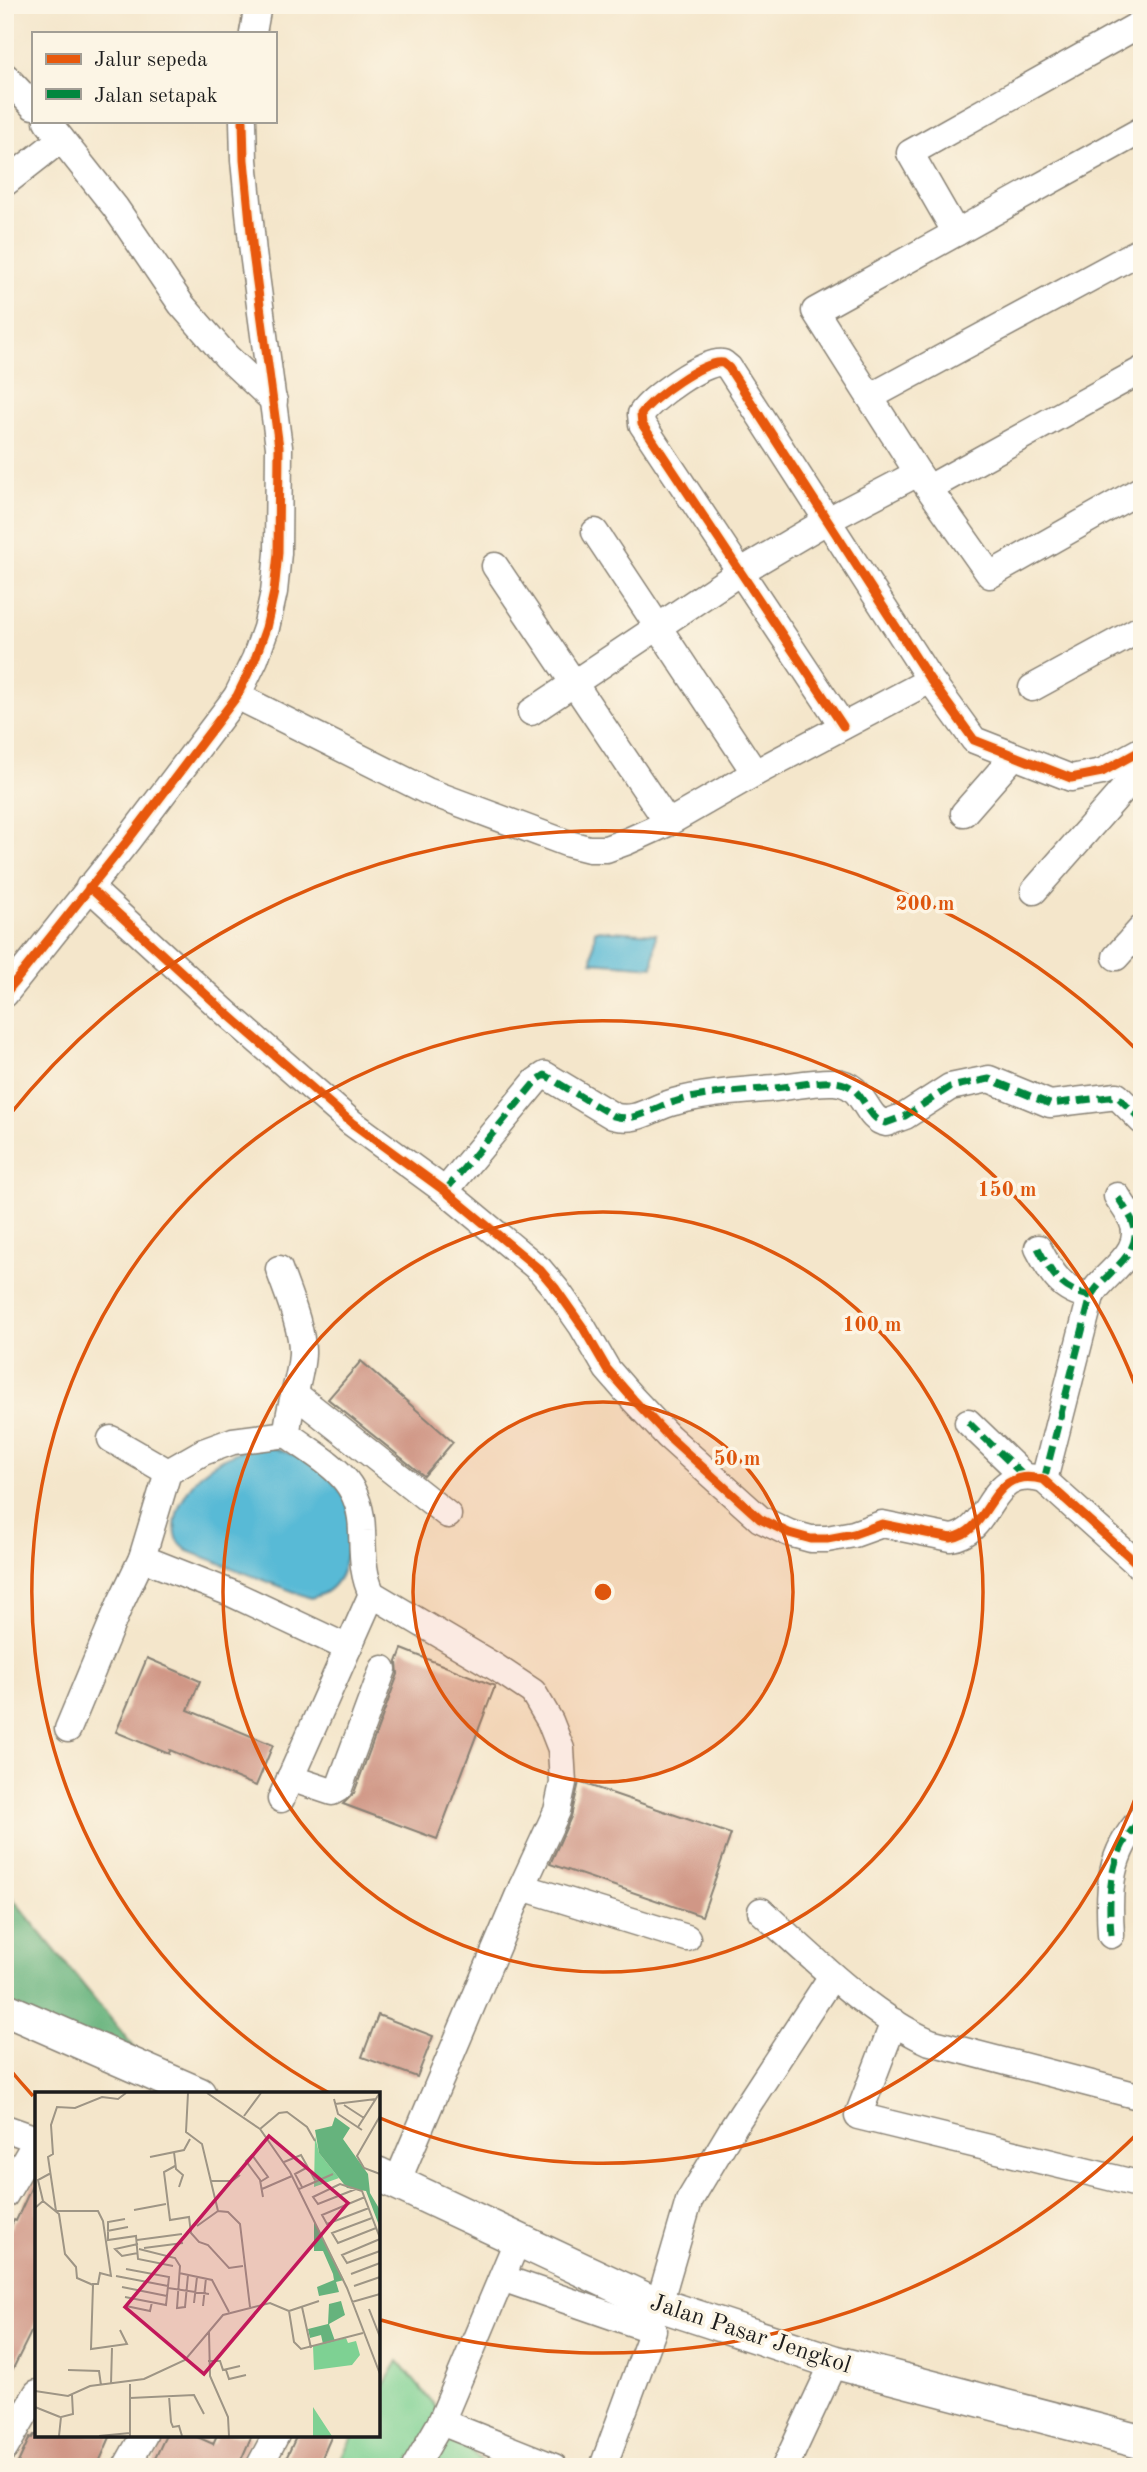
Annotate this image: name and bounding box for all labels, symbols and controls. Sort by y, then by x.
legend [32,32,276,122]
text: Jalur sepeda [94,50,208,71]
text: Jalan setapak [94,86,218,107]
text: 200 m [895,894,955,915]
text: 150 m [977,1180,1037,1201]
text: 100 m [842,1315,902,1336]
text: 50 m [713,1449,761,1470]
centre of rings [591,1580,615,1604]
inset map [35,2092,380,2437]
street label: Jalan Pasar Jengkol [647,2291,854,2379]

